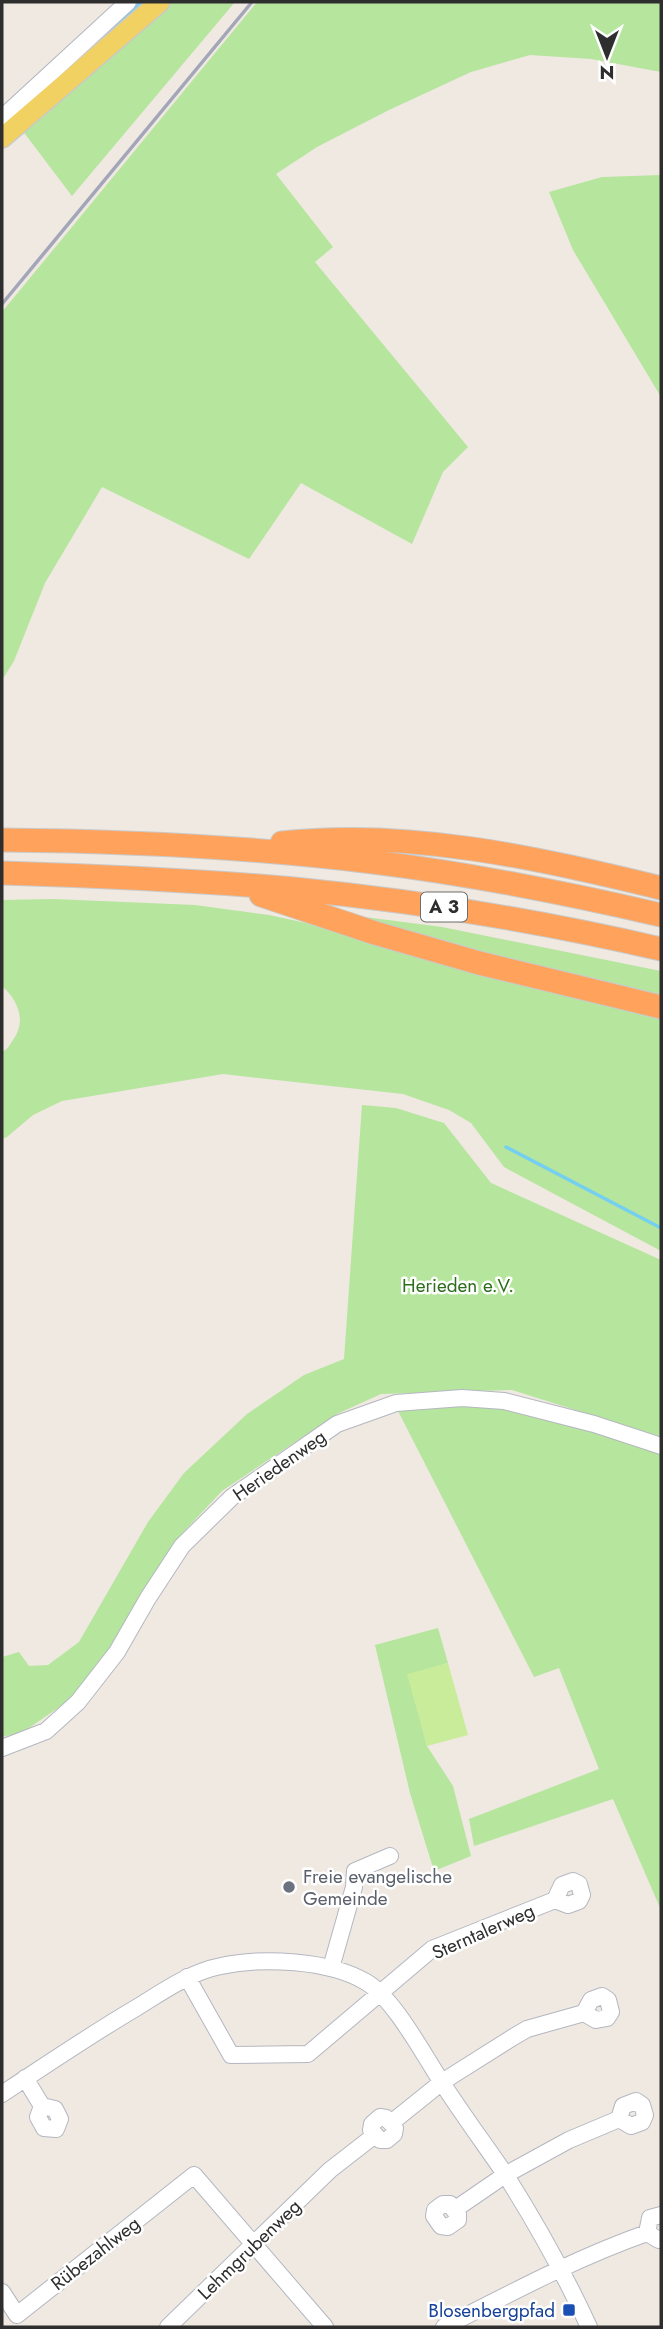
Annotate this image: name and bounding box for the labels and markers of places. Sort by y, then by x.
place label: Freie evangelische Gemeinde [303,1863,452,1912]
marker: Freie evangelische Gemeinde [281,1879,297,1895]
place label: Blosenbergpfad [428,2297,555,2324]
marker: Blosenbergpfad [561,2302,577,2318]

